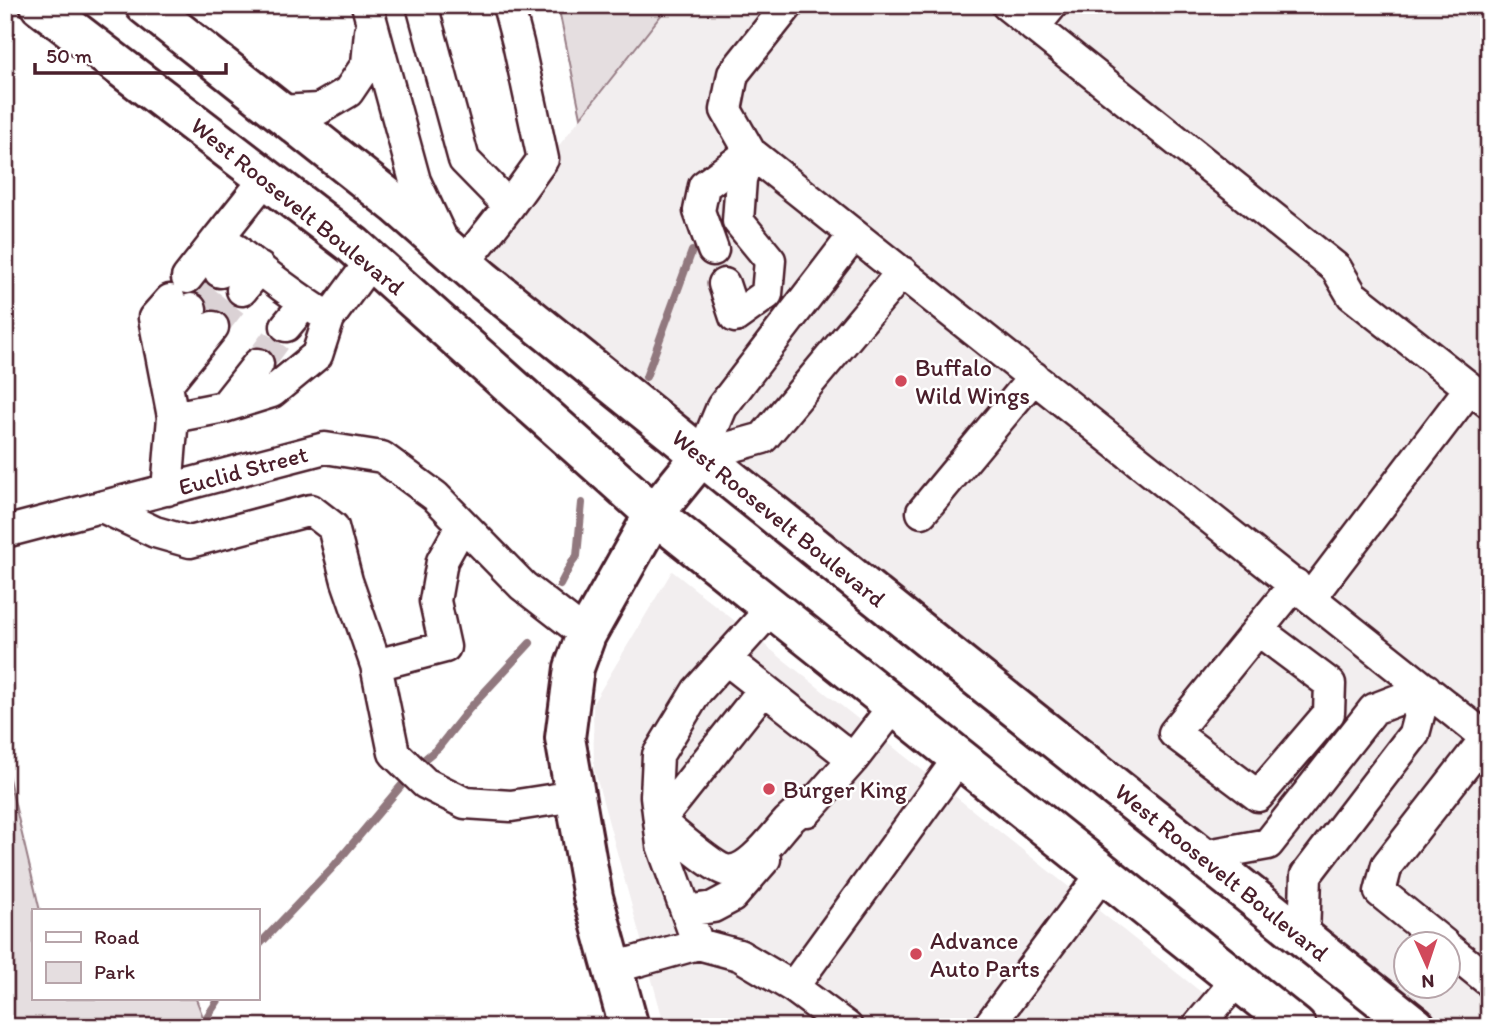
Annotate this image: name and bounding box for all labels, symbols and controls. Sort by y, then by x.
scale bar [35,32,226,76]
text: 50 m [46,43,93,68]
street label: West Roosevelt Boulevard [185,111,411,301]
place label: Buffalo Wild Wings [915,353,1030,410]
marker: Buffalo Wild Wings [893,373,909,389]
street label: West Roosevelt Boulevard [666,423,892,613]
street label: Euclid Street [175,439,311,501]
place label: Burger King [783,775,908,804]
street label: West Roosevelt Boulevard [1109,777,1335,967]
marker: Burger King [761,781,777,797]
legend [32,909,259,1000]
text: Road [94,924,140,949]
place label: Advance Auto Parts [930,926,1040,983]
north arrow [1392,930,1462,1000]
marker: Advance Auto Parts [908,946,924,962]
text: Park [94,959,136,984]
text: N [1421,970,1435,993]

